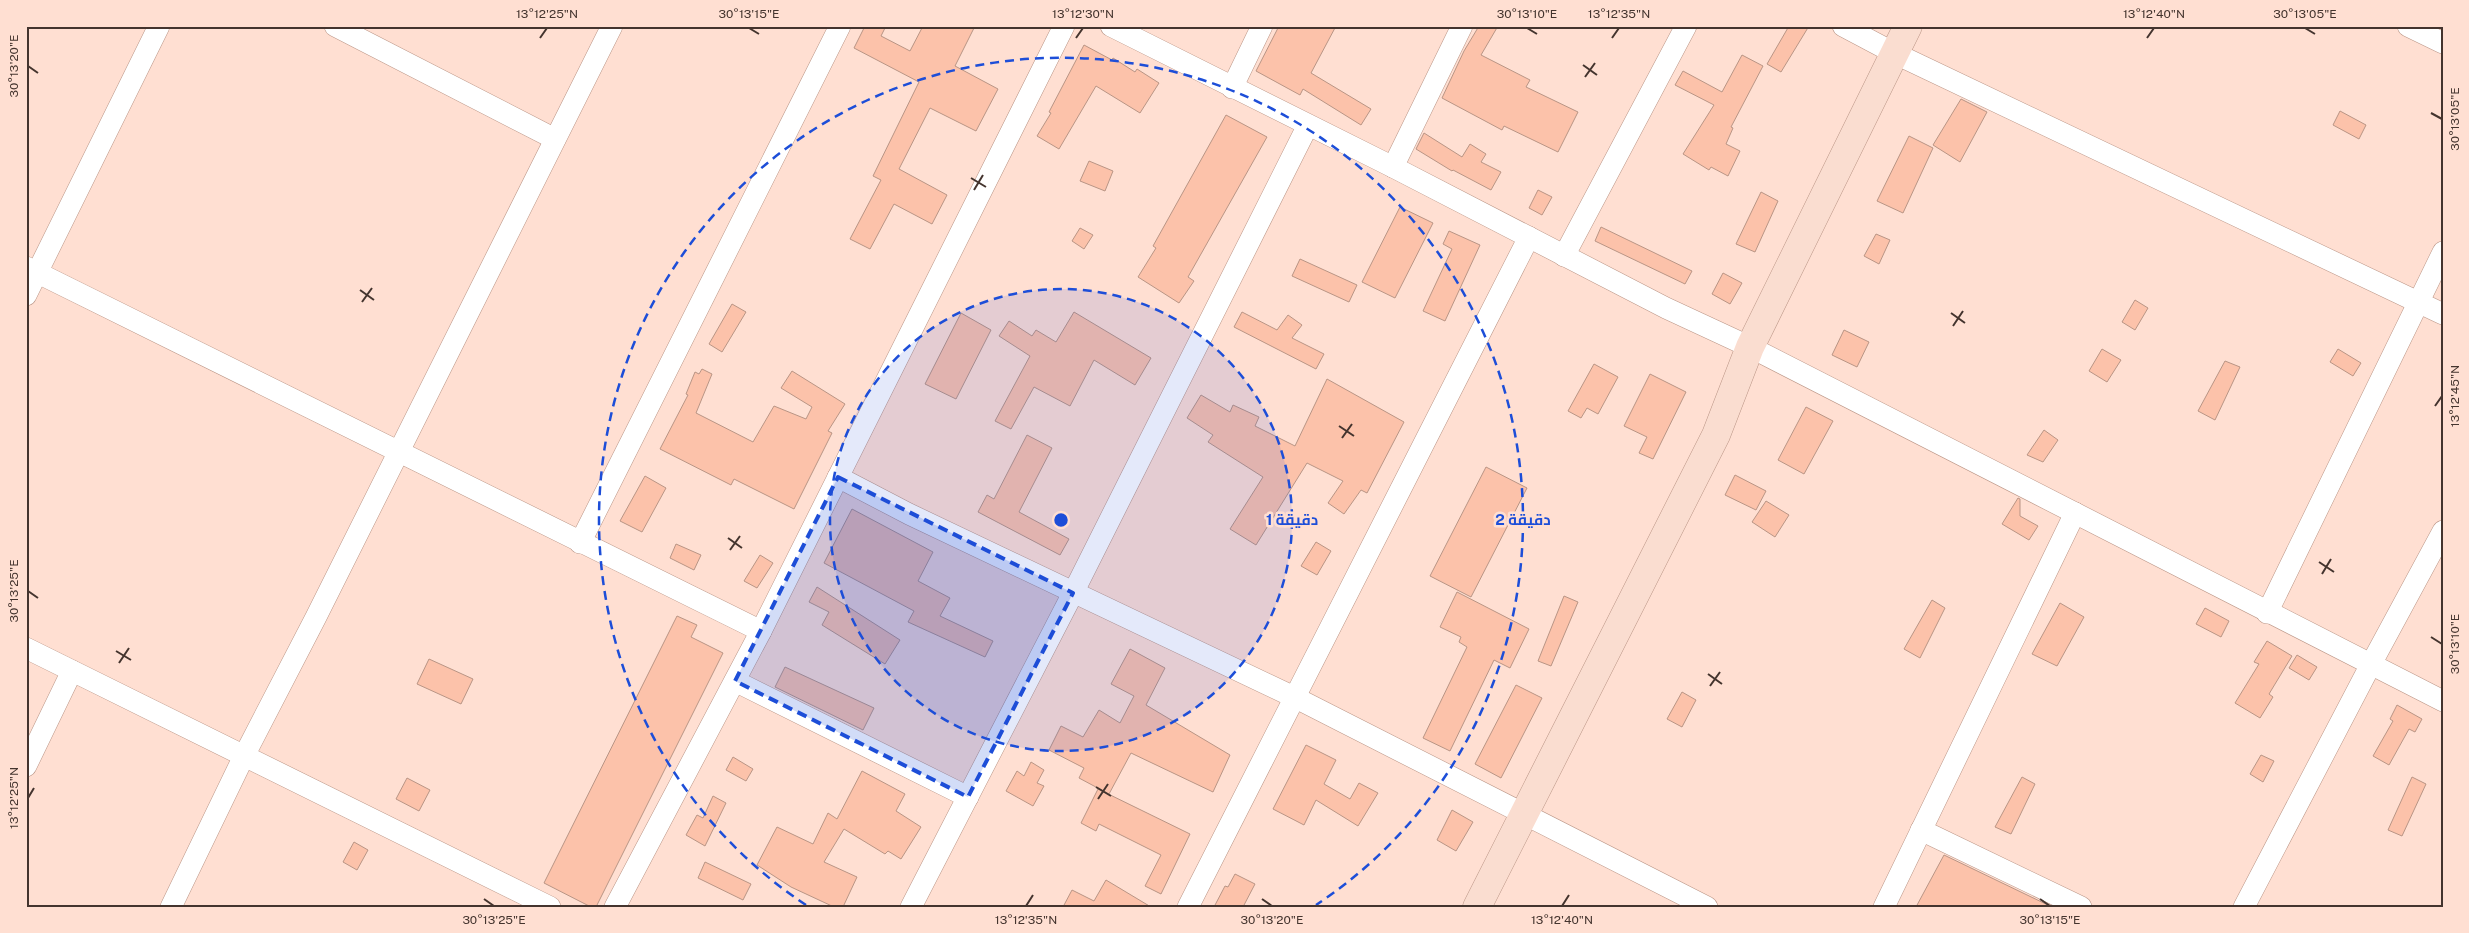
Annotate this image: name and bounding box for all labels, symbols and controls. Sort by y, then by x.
text: 13°12'25"N [516,7,578,21]
text: 30°13'15"E [719,7,779,21]
text: 13°12'30"N [1052,7,1114,21]
text: 30°13'10"E [1497,7,1557,21]
text: 13°12'35"N [1588,7,1650,21]
text: 13°12'40"N [2123,7,2185,21]
text: 30°13'05"E [2273,7,2337,21]
text: 30°13'20"E [7,35,21,97]
text: 30°13'05"E [2448,87,2462,151]
text: 13°12'45"N [2448,365,2462,427]
centre of rings [1052,511,1070,529]
text: 1 دقيقة [1266,511,1318,528]
text: 2 دقيقة [1495,511,1551,528]
text: 30°13'25"E [7,559,21,623]
text: 30°13'10"E [2448,614,2462,674]
text: 13°12'25"N [7,767,21,829]
text: 30°13'25"E [462,913,526,927]
text: 13°12'35"N [995,913,1057,927]
text: 30°13'20"E [1241,913,1303,927]
text: 13°12'40"N [1531,913,1593,927]
text: 30°13'15"E [2020,913,2080,927]

